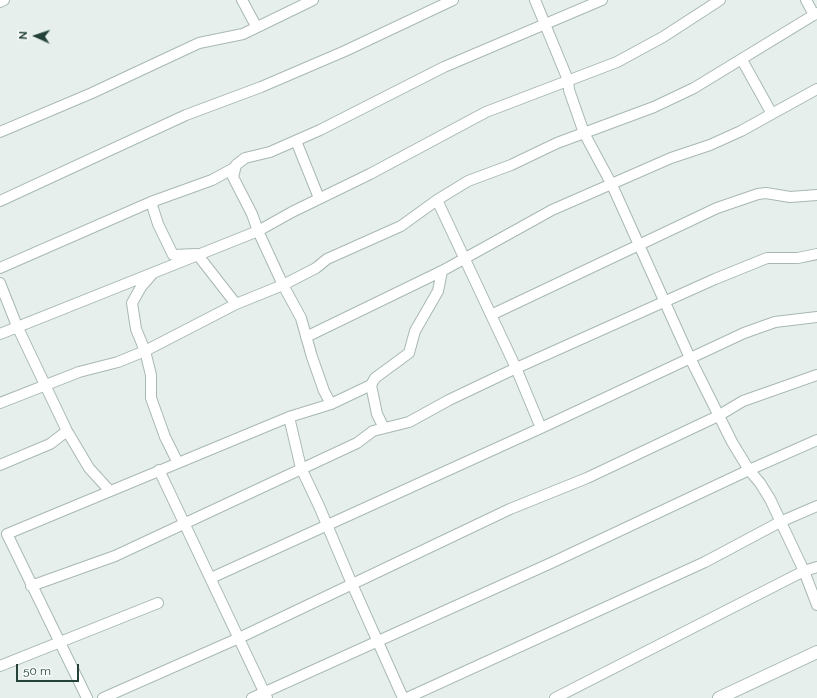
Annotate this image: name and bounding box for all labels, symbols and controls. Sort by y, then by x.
north arrow [16,16,56,56]
text: N [17,31,30,40]
scale bar [18,656,81,682]
text: 50 m [23,664,51,678]

